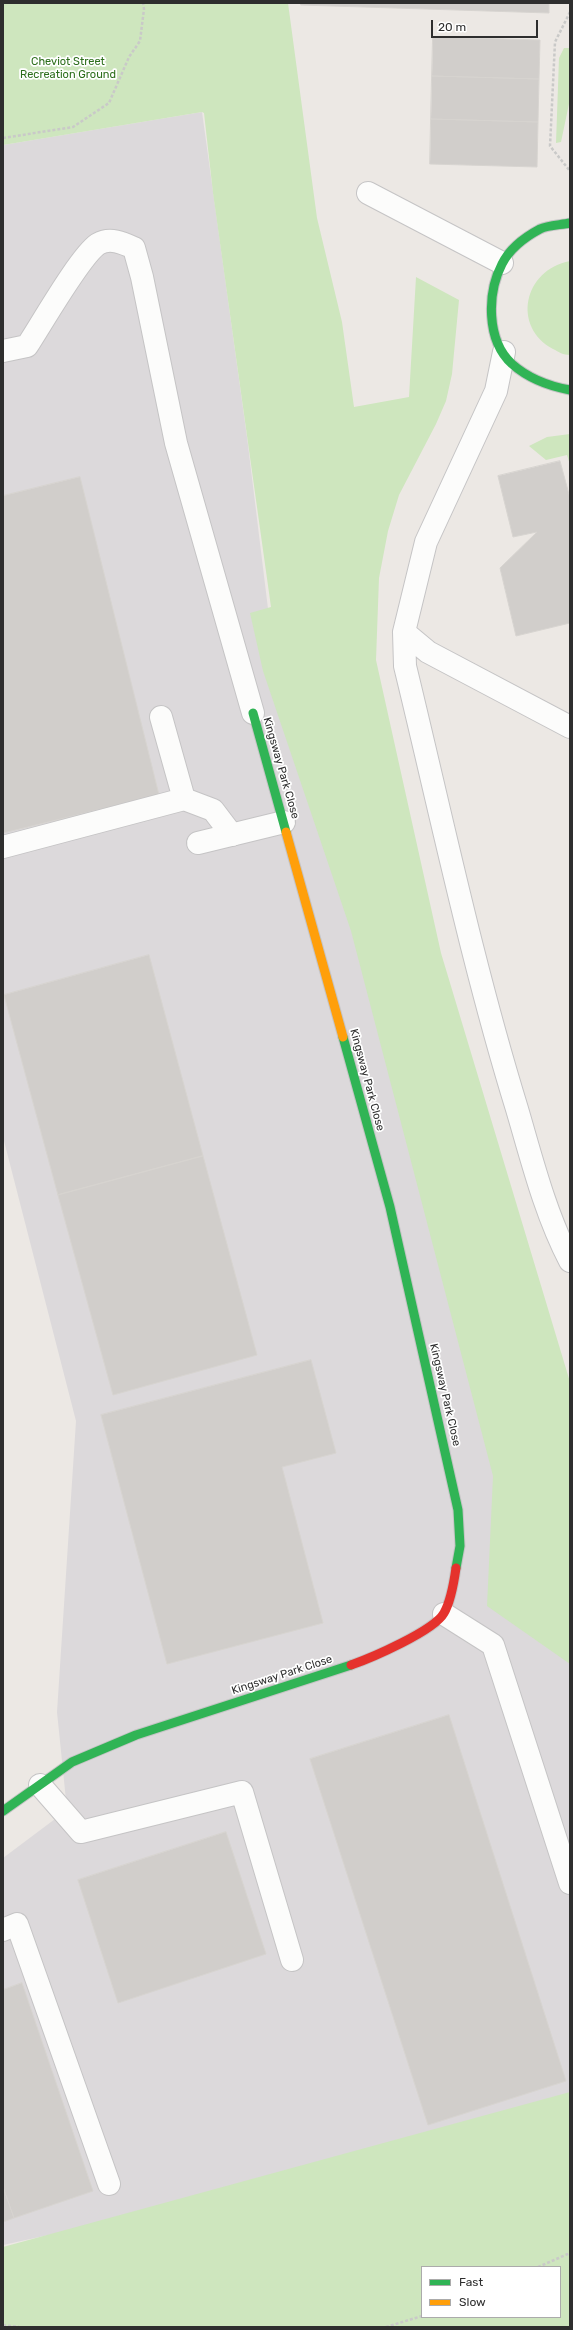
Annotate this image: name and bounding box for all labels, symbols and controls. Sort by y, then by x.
scale bar [433,12,540,38]
text: 20 m [438,20,466,34]
park label: Cheviot Street Recreation Ground [20,55,116,81]
street label: Kingsway Park Close [260,716,302,820]
street label: Kingsway Park Close [347,1028,387,1132]
street label: Kingsway Park Close [427,1342,463,1448]
street label: Kingsway Park Close [230,1653,334,1697]
legend [421,2266,561,2318]
text: Fast [459,2275,483,2289]
text: Slow [459,2295,486,2309]

